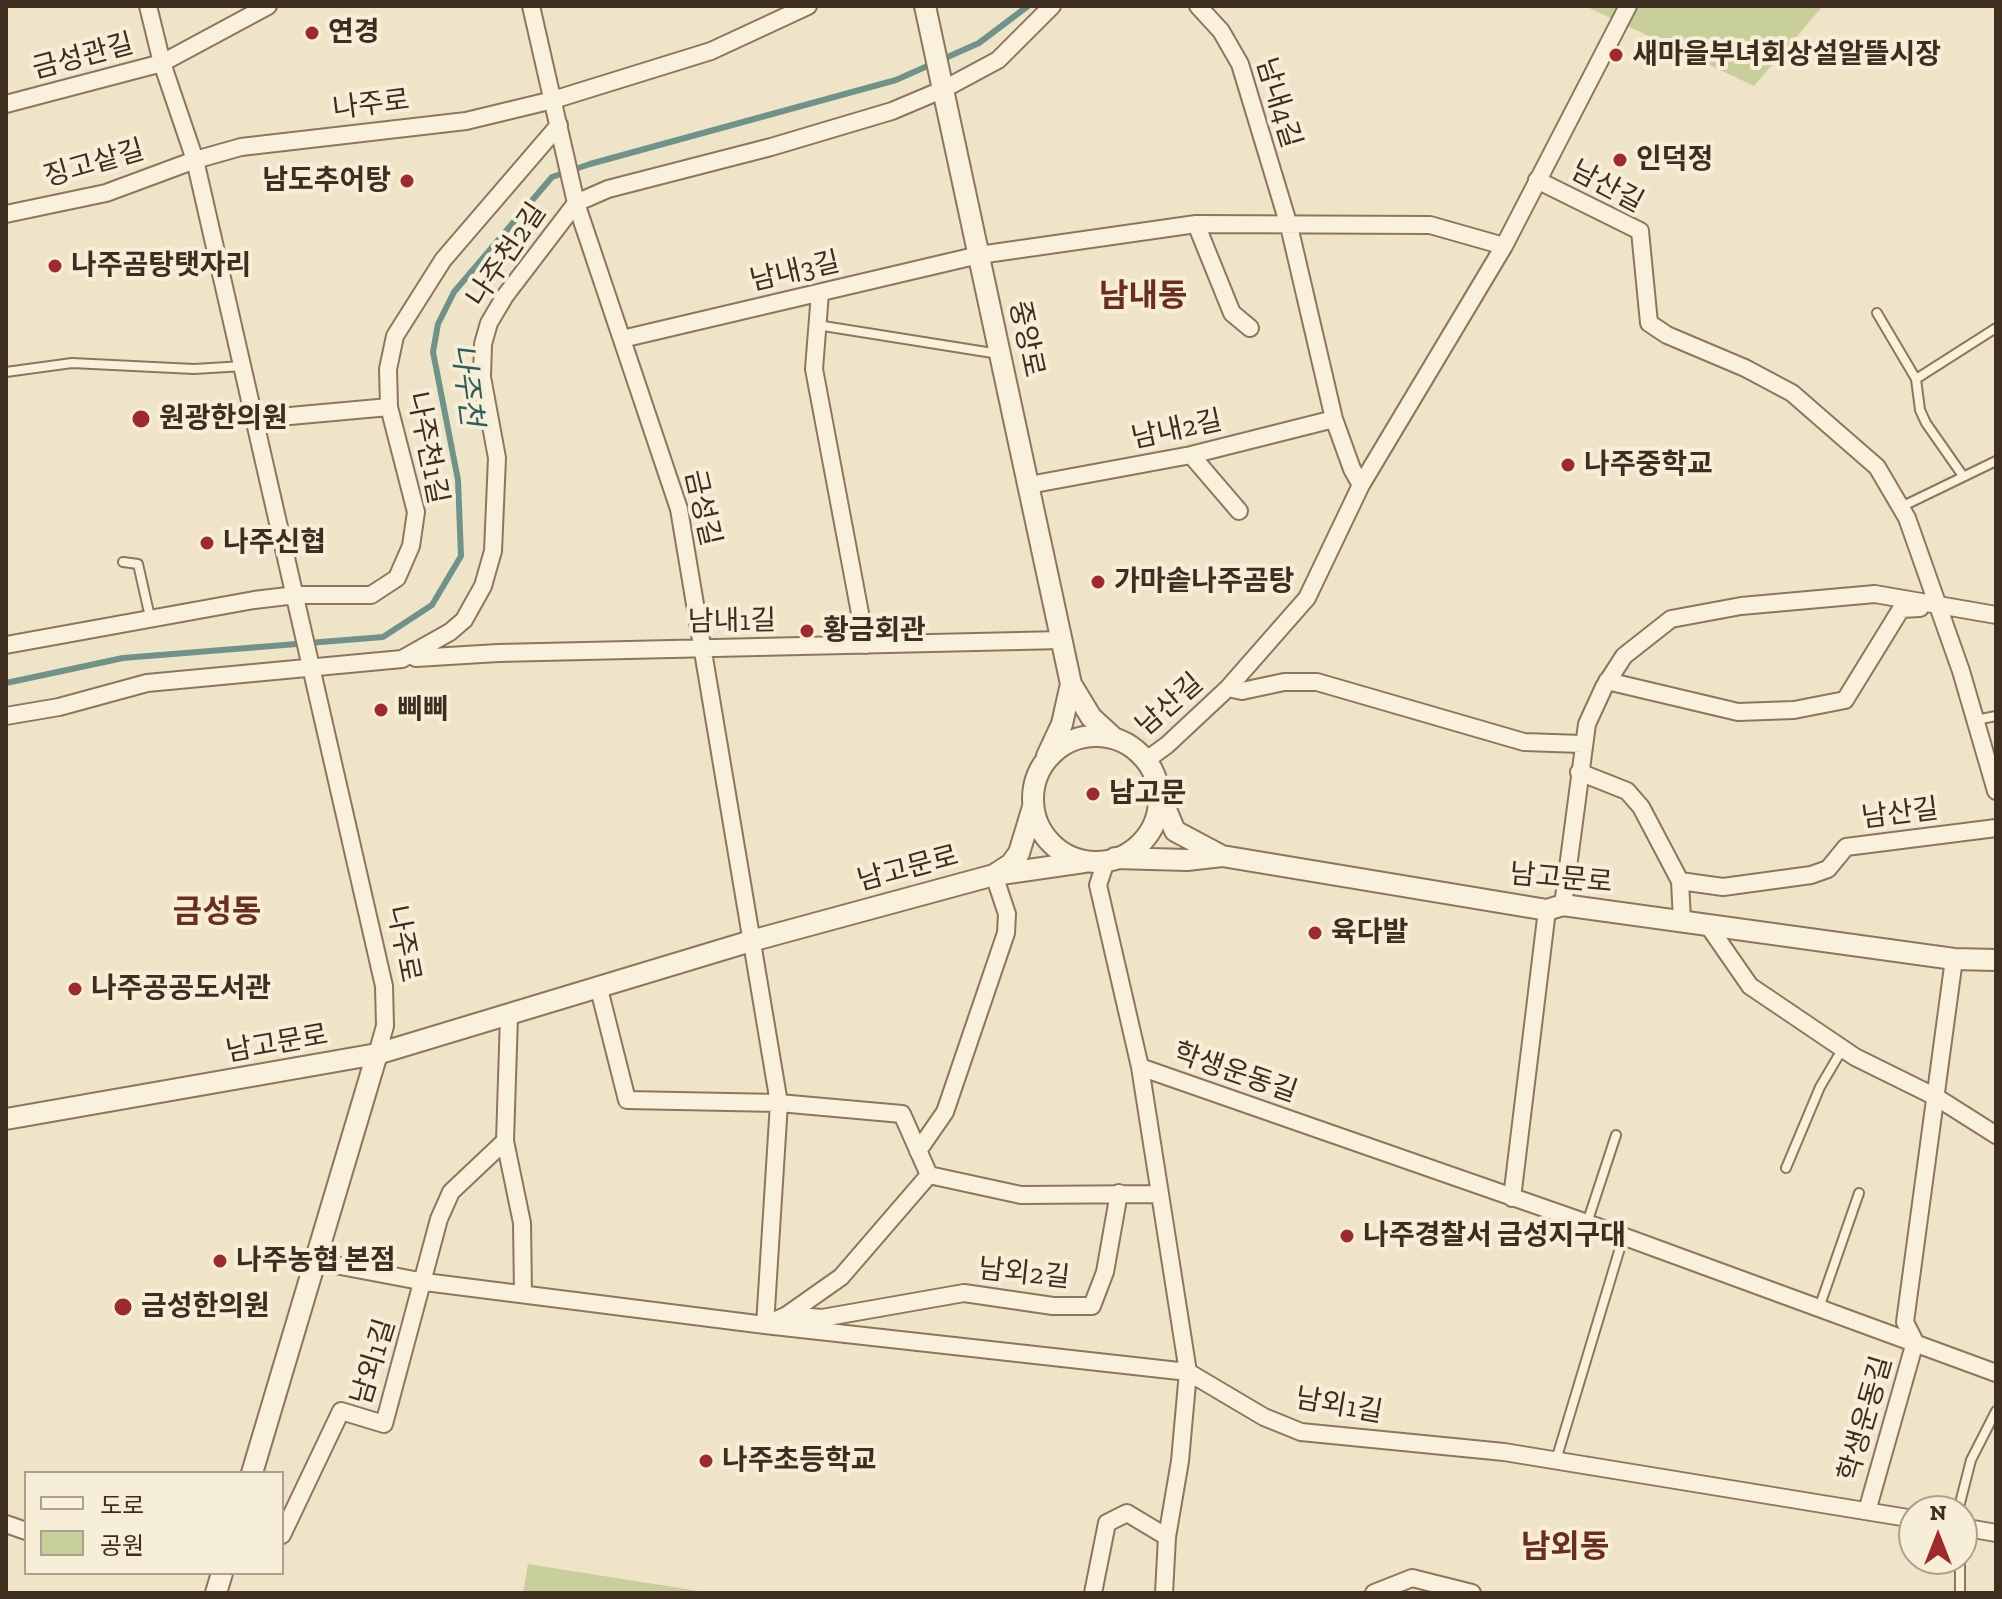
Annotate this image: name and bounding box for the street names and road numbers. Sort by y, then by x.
street label: 금성관길 [29,27,137,87]
street label: 남내4길 [1248,54,1308,152]
street label: 나주로 [331,84,411,126]
street label: 징고샅길 [40,134,148,194]
street label: 남산길 [1565,154,1649,220]
street label: 나주천2길 [460,197,554,313]
street label: 남내3길 [747,245,843,299]
street label: 중앙로 [1002,298,1050,380]
street label: 나주천1길 [400,389,454,507]
street label: 남내2길 [1129,404,1225,456]
street label: 금성길 [677,467,727,549]
street label: 남내1길 [688,604,776,640]
street label: 남산길 [1130,667,1210,743]
street label: 남산길 [1860,793,1940,835]
street label: 남고문로 [854,839,962,899]
street label: 남고문로 [1508,858,1614,900]
street label: 나주로 [379,903,427,985]
street label: 남고문로 [223,1019,331,1069]
street label: 학생운동길 [1169,1036,1301,1110]
street label: 남외2길 [977,1252,1071,1296]
street label: 남외1길 [345,1315,403,1409]
street label: 학생운동길 [1832,1352,1900,1486]
street label: 남외1길 [1293,1382,1385,1430]

